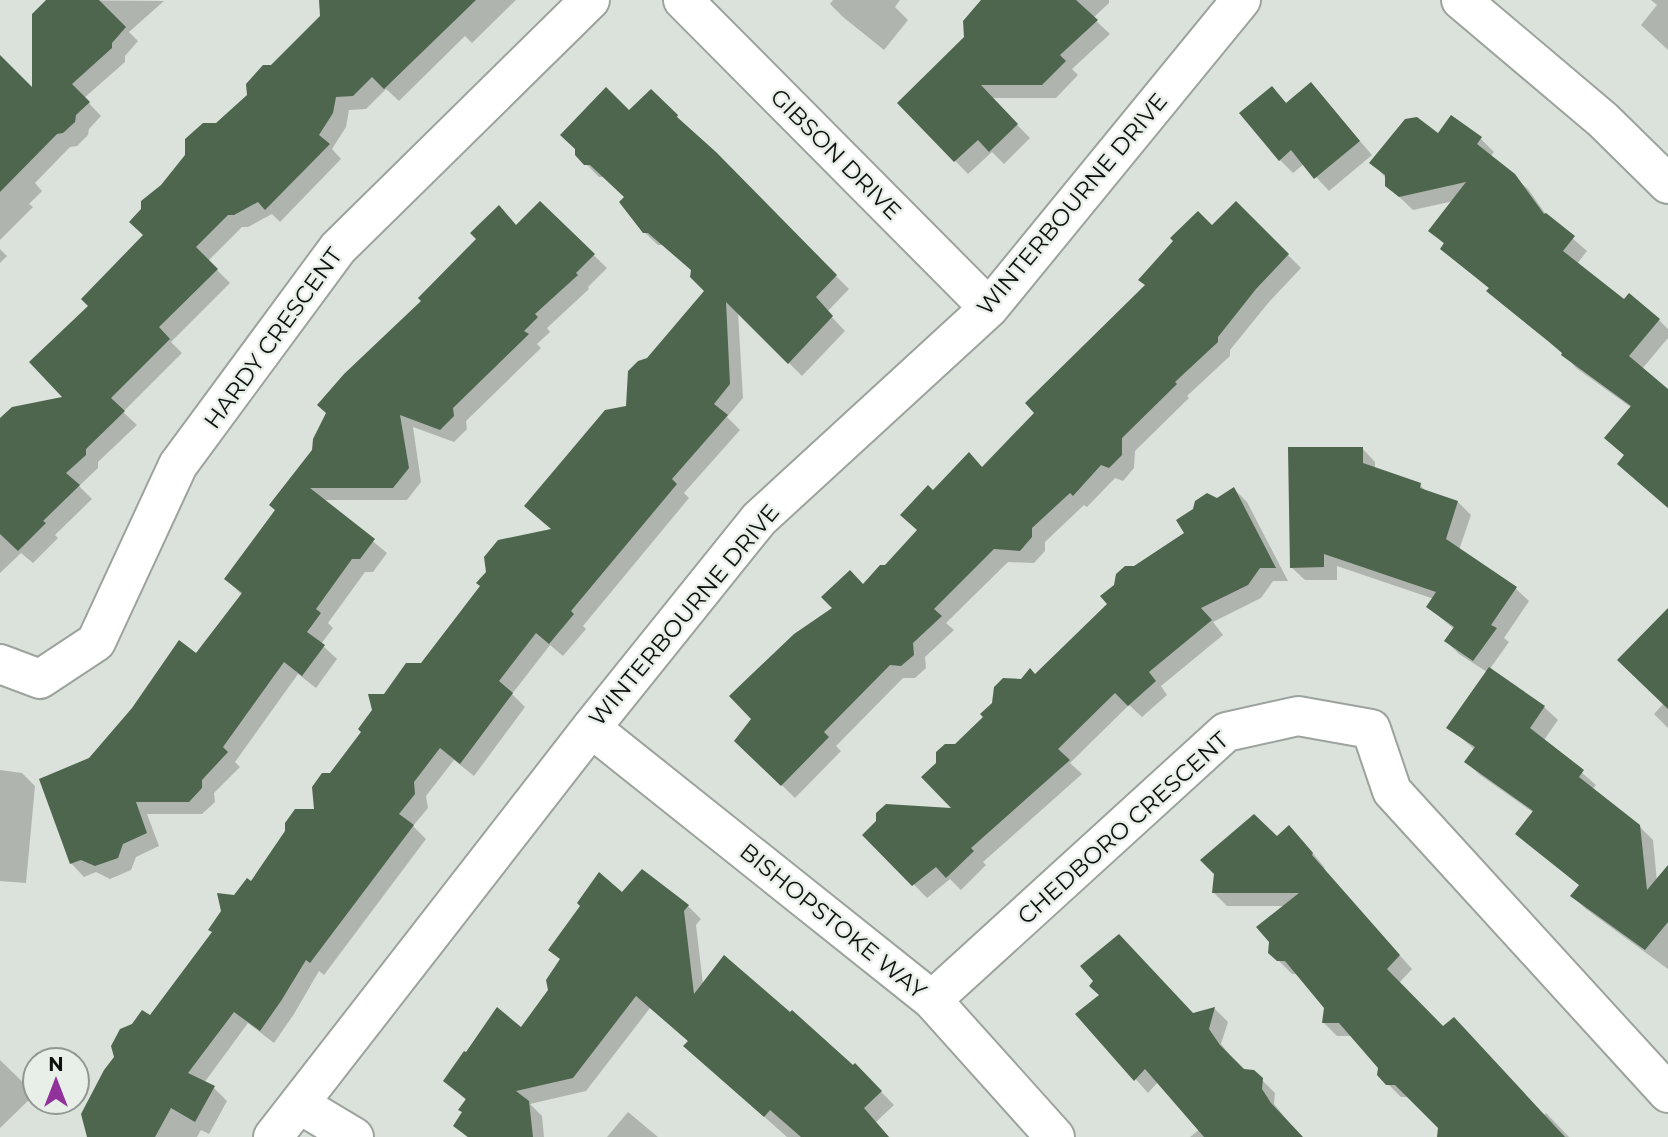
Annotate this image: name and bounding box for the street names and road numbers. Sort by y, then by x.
street label: GIBSON DRIVE [765,83,907,225]
street label: WINTERBOURNE DRIVE [971,87,1173,321]
street label: HARDY CRESCENT [198,241,349,434]
street label: WINTERBOURNE DRIVE [583,498,785,732]
street label: CHEDBORO CRESCENT [1012,725,1235,930]
street label: BISHOPSTOKE WAY [734,837,932,1005]

